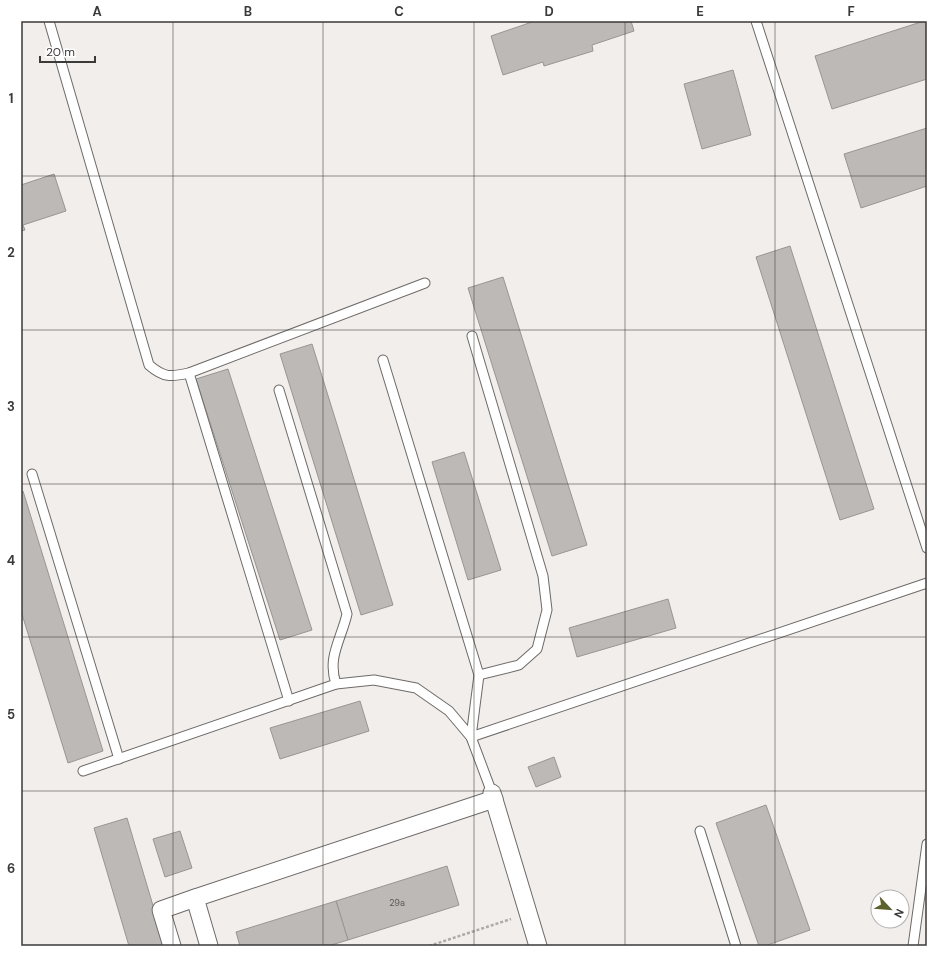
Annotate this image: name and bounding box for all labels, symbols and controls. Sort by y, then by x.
text: A [92,3,102,20]
text: B [244,3,252,20]
text: C [394,3,404,20]
text: D [544,3,554,20]
text: E [696,3,704,20]
text: F [847,3,855,20]
scale bar [40,38,95,64]
text: 20 m [46,44,75,60]
text: 1 [9,90,13,107]
text: 2 [7,244,15,261]
text: 3 [7,398,15,415]
text: 4 [7,552,15,569]
text: 5 [7,706,15,723]
text: 6 [7,860,15,877]
north arrow [870,889,910,929]
house number: 29a [389,897,405,909]
text: N [891,907,907,920]

